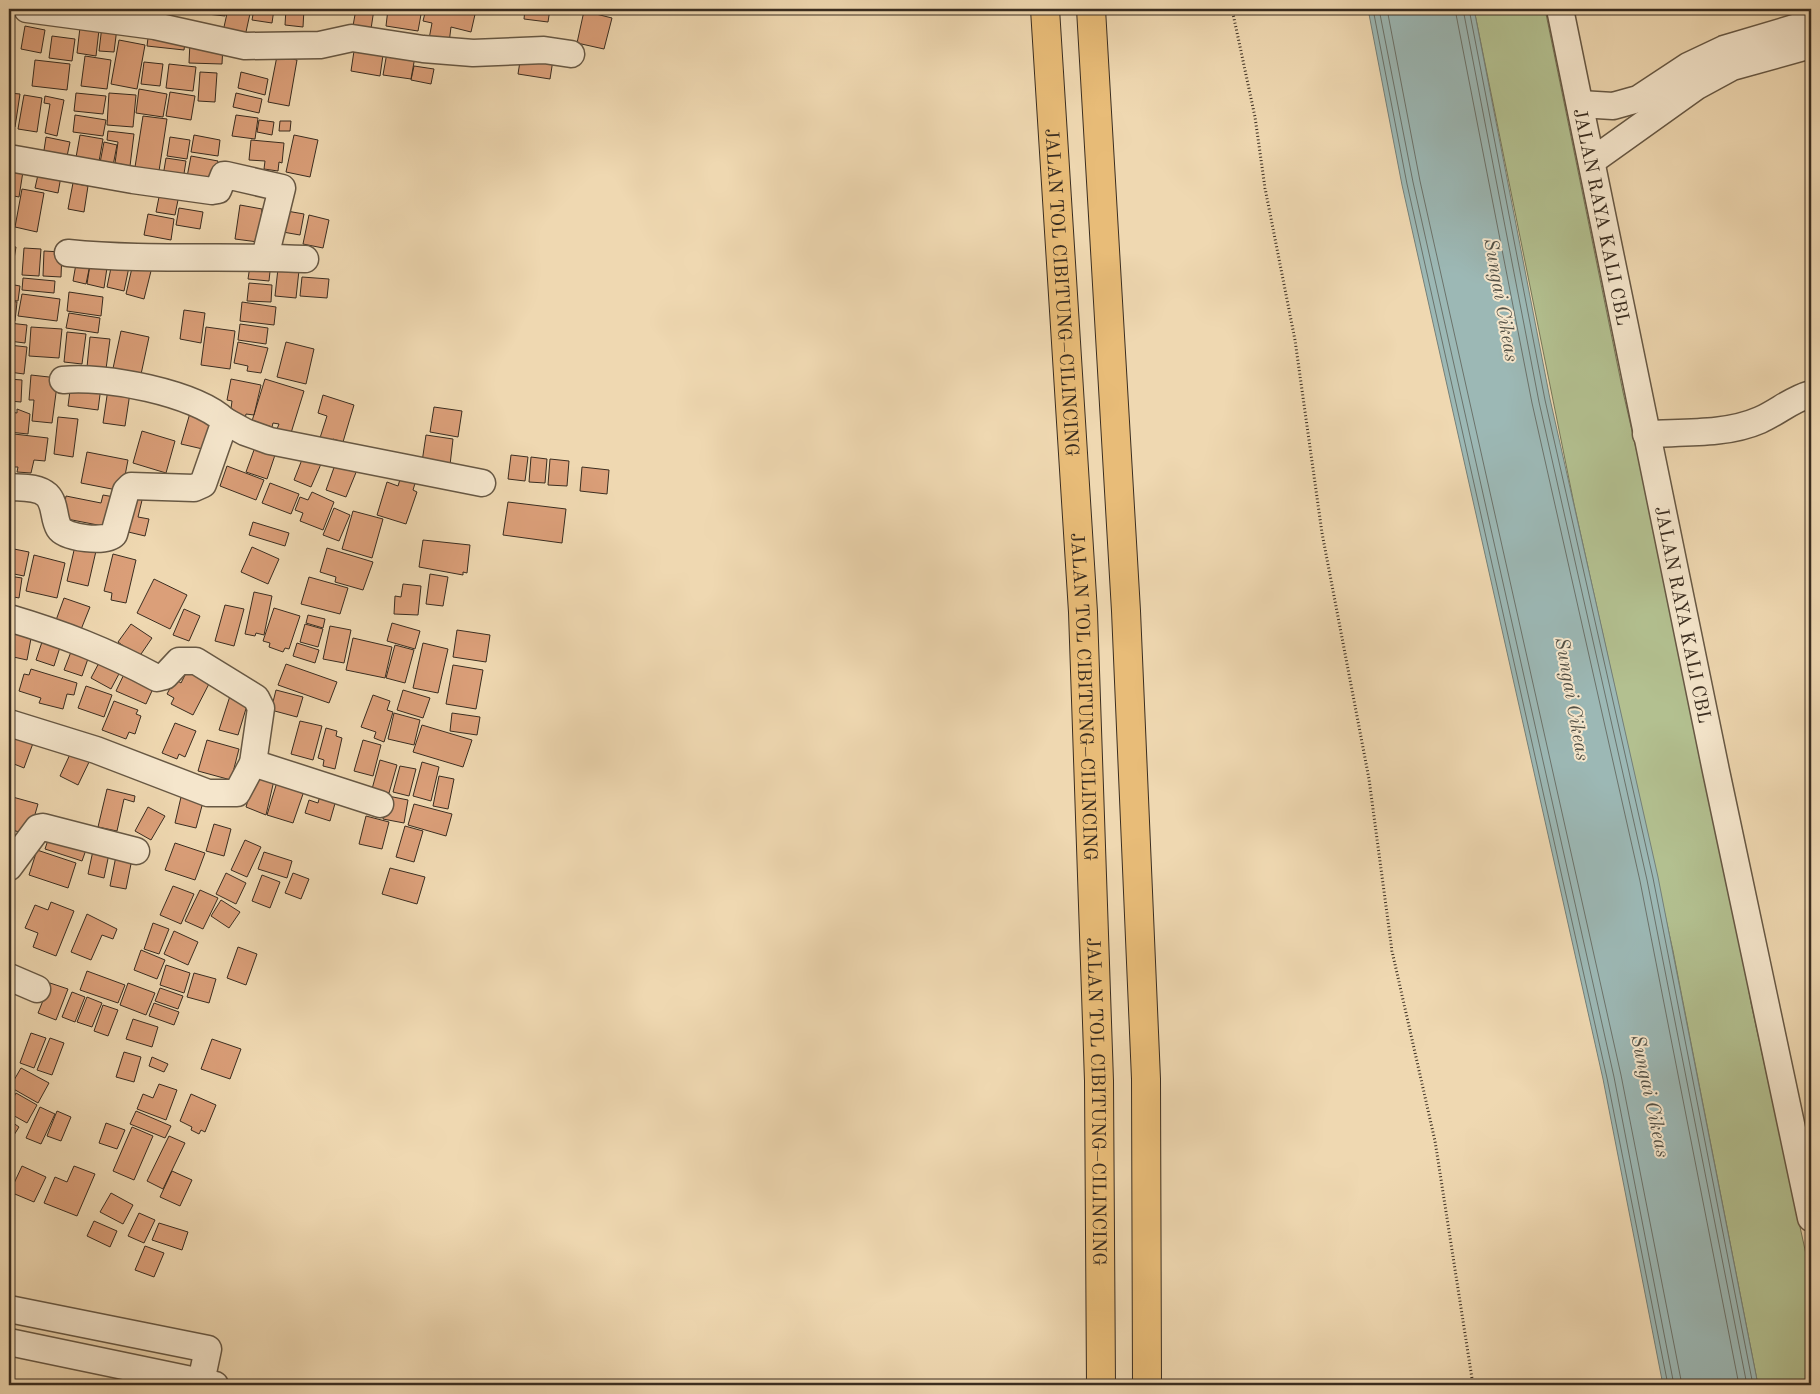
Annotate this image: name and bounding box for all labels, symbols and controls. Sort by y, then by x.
street label: JALAN RAYA KALI CBL [1569,107,1632,328]
street label: JALAN TOL CIBITUNG–CILINCING [1041,128,1080,458]
water label: Sungai Cikeas [1479,237,1521,364]
street label: JALAN RAYA KALI CBL [1650,505,1713,725]
street label: JALAN TOL CIBITUNG–CILINCING [1066,532,1099,862]
water label: Sungai Cikeas [1550,636,1592,763]
street label: JALAN TOL CIBITUNG–CILINCING [1082,937,1107,1266]
water label: Sungai Cikeas [1626,1033,1672,1160]

